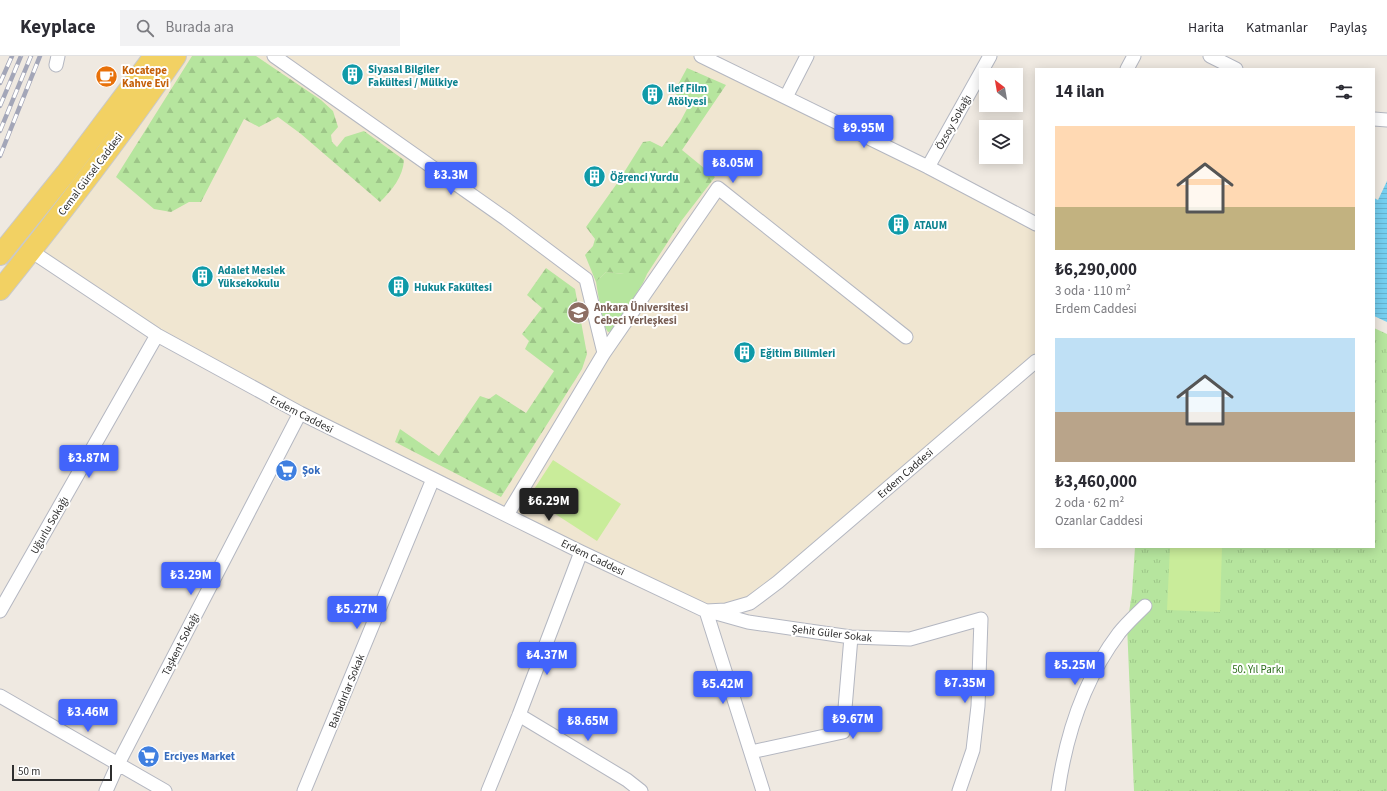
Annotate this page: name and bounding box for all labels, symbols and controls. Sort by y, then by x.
search box [120,10,400,46]
text: Keyplace [20,14,96,41]
icon: search [134,17,156,39]
text: Burada ara [166,17,234,38]
text: Harita [1188,18,1224,38]
text: Katmanlar [1246,18,1308,38]
text: Paylaş [1330,18,1367,38]
building icon: Siyasal Bilgiler Fakültesi / Mülkiye [340,62,366,88]
place label: Siyasal Bilgiler Fakültesi / Mülkiye [368,62,459,90]
cafe icon: Kocatepe Kahve Evi [94,63,120,89]
place label: Kocatepe Kahve Evi [122,63,169,91]
north arrow [979,68,1023,112]
map controls [979,68,1023,164]
text: 14 ilan [1055,80,1105,104]
building icon: ilef Film Atölyesi [640,81,666,107]
place label: ilef Film Atölyesi [667,81,707,109]
icon: filters [1333,81,1355,103]
street label: Özsoy Sokağı [932,92,975,152]
pin: ₺9.95M [831,115,897,149]
text: ₺9.95M [843,119,885,137]
button: layers [979,120,1023,164]
street label: Cemal Gürsel Caddesi [54,130,126,219]
pin: ₺8.05M [700,150,766,184]
icon: home [1169,152,1241,224]
text: ₺8.05M [712,154,754,172]
pin: ₺3.3M [423,162,479,196]
building icon: Öğrenci Yurdu [581,164,607,190]
text: ₺3.3M [434,166,468,184]
place label: Öğrenci Yurdu [610,170,678,185]
building icon: ATAUM [885,212,911,238]
place label: ATAUM [913,218,947,233]
text: ₺6,290,000 [1055,258,1137,282]
building icon: Adalet Meslek Yüksekokulu [189,263,215,289]
place label: Adalet Meslek Yüksekokulu [217,263,285,291]
building icon: Hukuk Fakültesi [386,274,412,300]
place label: Hukuk Fakültesi [414,280,492,295]
text: 3 oda · 110 m² [1055,282,1131,300]
school or university icon: Ankara Üniversitesi Cebeci Yerleşkesi [566,300,592,326]
place label: Ankara Üniversitesi Cebeci Yerleşkesi [593,300,688,328]
text: Erdem Caddesi [1055,300,1137,318]
building icon: Eğitim Bilimleri [732,340,758,366]
place label: Eğitim Bilimleri [760,346,835,361]
icon: home [1169,364,1241,436]
street label: Erdem Caddesi [268,392,336,437]
pin: ₺3.87M [56,445,122,479]
street label: Erdem Caddesi [874,445,936,502]
text: ₺3.87M [68,449,110,467]
supermarket icon: Şok [273,457,299,483]
place label: Şok [302,463,320,478]
text: ₺3,460,000 [1055,470,1137,494]
pin: ₺6.29M [516,488,582,522]
text: ₺6.29M [528,492,570,510]
street label: Uğurlu Sokağı [27,494,72,557]
text: 2 oda · 62 m² [1055,494,1124,512]
text: Ozanlar Caddesi [1055,512,1143,530]
street label: Erdem Caddesi [558,536,627,579]
pin: ₺3.29M [158,562,224,596]
text: ₺3.29M [170,566,212,584]
pin: ₺5.27M [324,596,390,630]
text: ₺5.27M [336,600,378,618]
street label: Taşkent Sokağı [158,610,203,678]
street label: Şehit Güler Sokak [791,621,874,646]
pin: ₺4.37M [514,642,580,676]
text: ₺4.37M [526,646,568,664]
street label: Bahadırlar Sokak [325,651,368,730]
pin: ₺5.25M [1042,652,1108,686]
text: ₺5.25M [1054,656,1096,674]
park label: 50. Yıl Parkı [1232,662,1284,677]
pin: ₺7.35M [932,670,998,704]
pin: ₺5.42M [690,671,756,705]
text: ₺7.35M [944,674,986,692]
text: ₺5.42M [702,675,744,693]
pin: ₺3.46M [55,699,121,733]
text: ₺3.46M [67,703,109,721]
pin: ₺9.67M [820,706,886,740]
pin: ₺8.65M [555,708,621,742]
text: ₺9.67M [832,710,874,728]
text: ₺8.65M [567,712,609,730]
supermarket icon: Erciyes Market [135,743,161,769]
place label: Erciyes Market [164,749,236,764]
scale bar [12,763,112,782]
text: 50 m [18,764,40,779]

